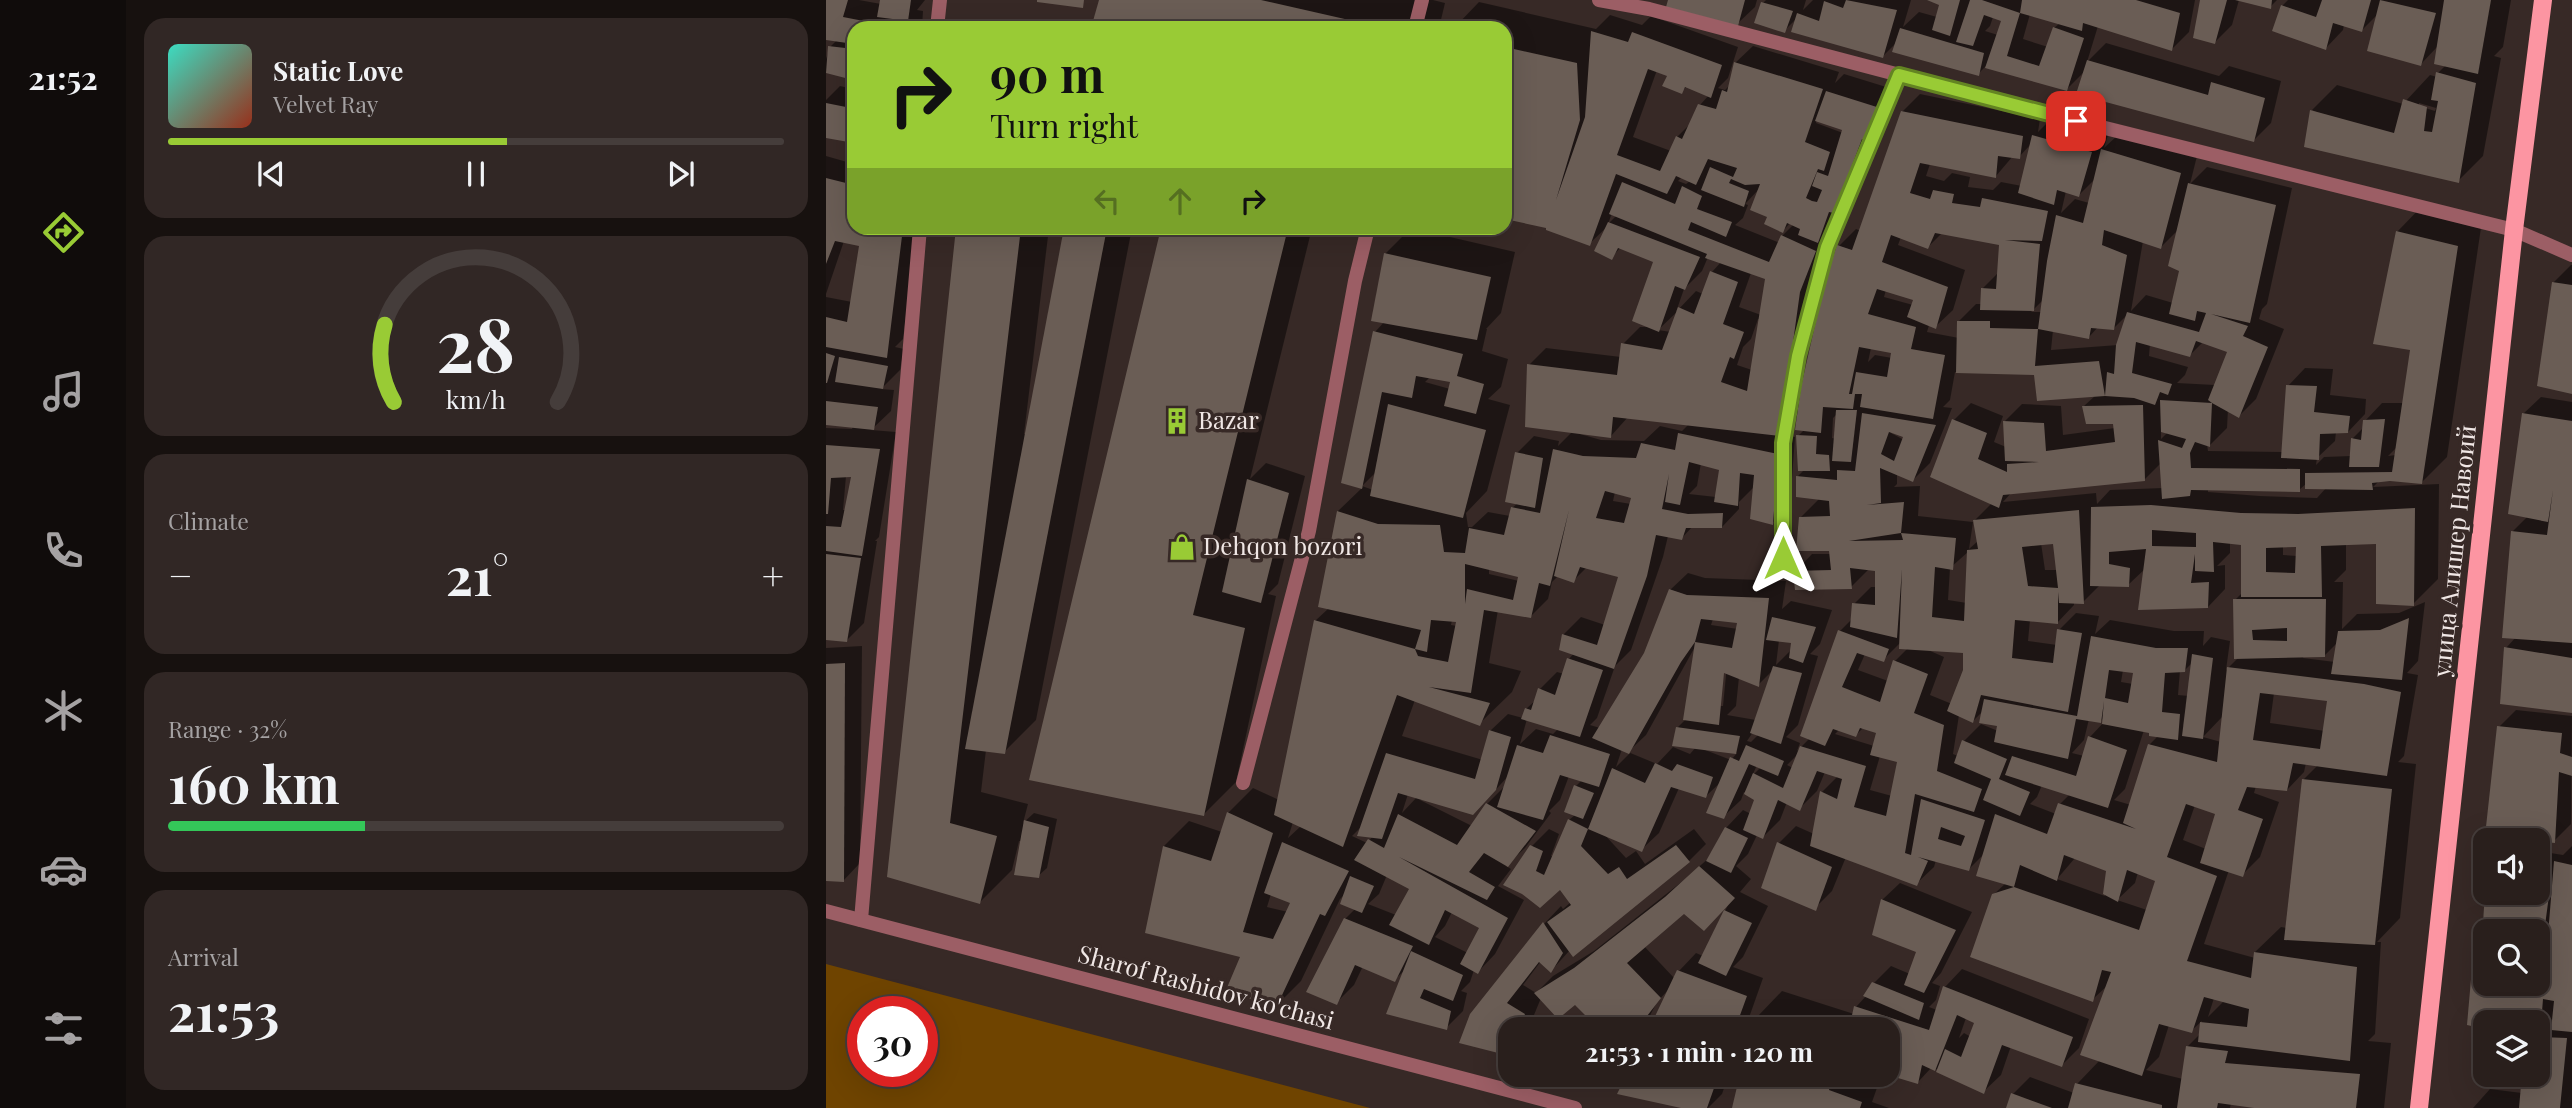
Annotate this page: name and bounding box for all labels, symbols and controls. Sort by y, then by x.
text: 90 m [990,40,1104,105]
icon: right [875,49,966,140]
text: Static Love [273,53,403,88]
text: 21:52 [28,55,98,98]
text: Velvet Ray [273,88,378,119]
pin [2046,91,2106,151]
icon: arrive [2057,102,2095,140]
text: Turn right [990,103,1138,146]
icon: previous [252,155,290,193]
icon: pause [457,155,495,193]
icon: next [662,155,700,193]
icon: left [1088,182,1126,220]
icon: ahead [1161,182,1199,220]
icon: right [1234,182,1272,220]
icon: directions [39,208,88,257]
text: 28 [437,293,515,390]
icon: music [39,367,88,416]
text: km/h [446,382,506,415]
place label: Bazar [1198,403,1259,435]
building icon: Bazar [1162,406,1192,436]
street label: улица Алишер Навоий [2424,423,2482,679]
text: Climate [168,505,249,536]
position arrow [1746,521,1820,595]
icon: phone [39,526,88,575]
place label: Dehqon bozori [1203,529,1363,561]
shop icon: Dehqon bozori [1167,532,1197,562]
text: 21° [446,540,509,609]
text: − [168,549,193,600]
text: + [762,549,784,600]
icon: climate [39,686,88,735]
text: Range · 32% [168,713,287,744]
text: 160 km [168,748,340,817]
map controls [2473,828,2550,1087]
button: sound [2473,828,2550,905]
icon: car [39,845,88,894]
button: search [2473,919,2550,996]
street label: Sharof Rashidov ko'chasi [1075,936,1338,1036]
text: Arrival [168,941,239,972]
text: 21:53 [168,976,279,1045]
speed limit sign: 30 [847,996,938,1087]
icon: filters [39,1004,88,1053]
button: layers [2473,1010,2550,1087]
text: 21:53 · 1 min · 120 m [1585,1034,1813,1069]

